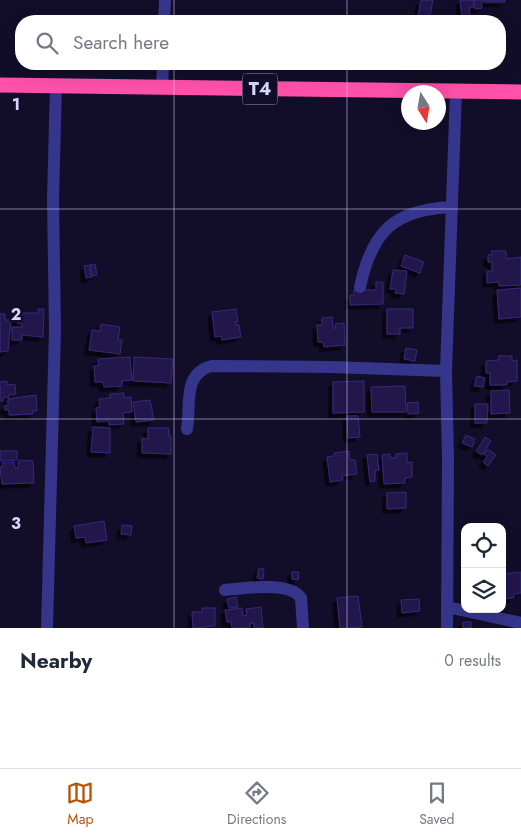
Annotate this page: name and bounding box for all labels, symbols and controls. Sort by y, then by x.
search box [15,15,506,70]
icon: search [33,29,61,57]
text: Search here [73,29,169,56]
road number: T4 [242,74,278,105]
north arrow [401,85,446,130]
text: 1 [12,93,20,116]
text: 2 [11,303,21,326]
text: 3 [11,512,21,535]
map controls [461,523,506,613]
button: locate [461,523,506,568]
button: layers [461,568,506,613]
text: Nearby [20,646,92,676]
text: 0 results [444,649,501,672]
tab: Map [66,779,94,829]
tab: Directions [227,779,286,829]
tab: Saved [419,779,455,829]

